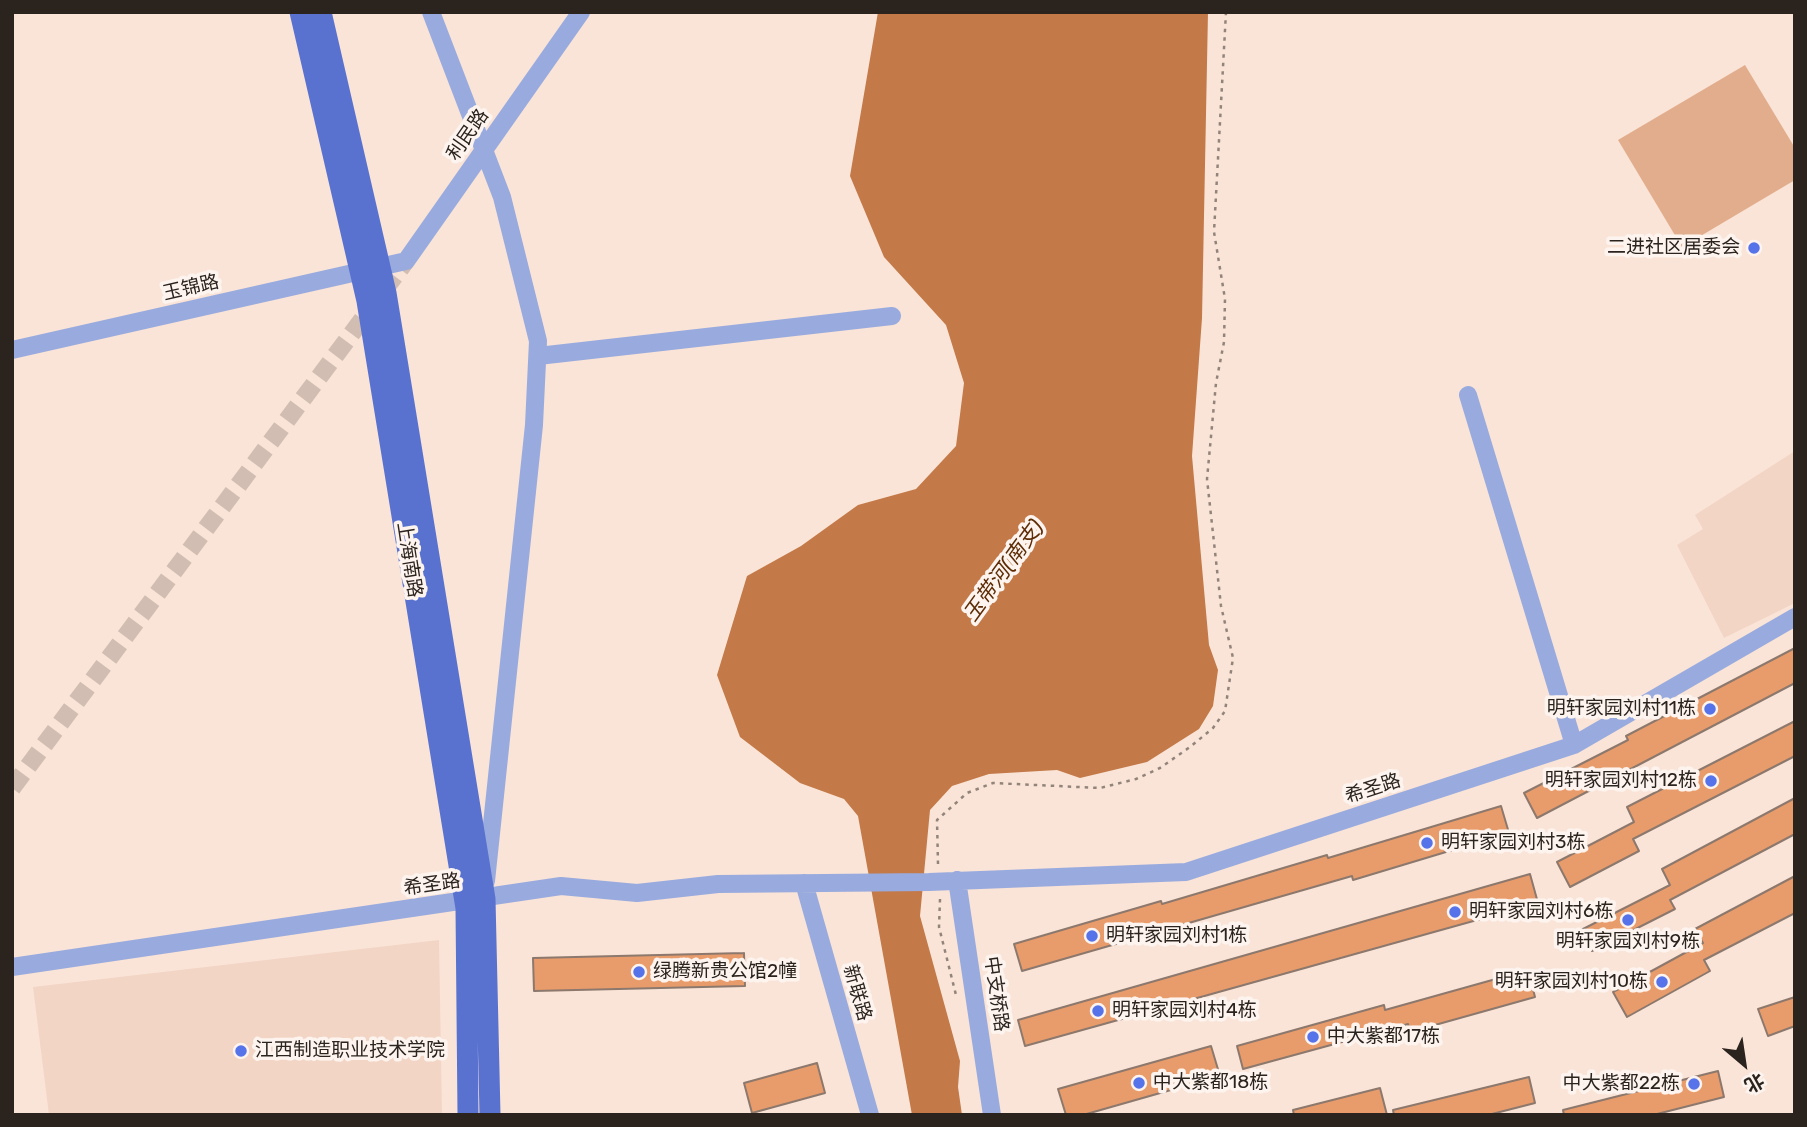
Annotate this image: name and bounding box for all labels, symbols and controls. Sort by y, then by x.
street label: 利民路 [442,105,494,165]
place label: 二进社区居委会 [1607,237,1740,259]
marker: 二进社区居委会 [1746,240,1762,256]
street label: 玉锦路 [161,270,221,306]
water label: 玉带河(南支) [959,515,1049,627]
street label: 上海南路 [392,521,426,599]
place label: 明轩家园刘村11栋 [1547,698,1696,720]
marker: 明轩家园刘村11栋 [1702,701,1718,717]
street label: 希圣路 [1342,769,1404,809]
place label: 明轩家园刘村12栋 [1545,770,1697,792]
marker: 明轩家园刘村12栋 [1703,773,1719,789]
place label: 明轩家园刘村3栋 [1441,832,1585,854]
marker: 明轩家园刘村3栋 [1419,835,1435,851]
street label: 希圣路 [402,870,462,900]
place label: 明轩家园刘村6栋 [1469,901,1613,923]
marker: 明轩家园刘村6栋 [1447,904,1463,920]
marker: 明轩家园刘村9栋 [1620,912,1636,928]
place label: 明轩家园刘村1栋 [1106,925,1247,947]
marker: 明轩家园刘村1栋 [1084,928,1100,944]
place label: 明轩家园刘村9栋 [1556,931,1700,953]
street label: 中支桥路 [979,955,1013,1033]
place label: 绿腾新贵公馆2幢 [653,961,797,983]
street label: 新联路 [838,962,876,1024]
marker: 绿腾新贵公馆2幢 [631,964,647,980]
place label: 明轩家园刘村10栋 [1495,971,1648,993]
marker: 明轩家园刘村10栋 [1654,974,1670,990]
place label: 明轩家园刘村4栋 [1112,1000,1257,1022]
marker: 明轩家园刘村4栋 [1090,1003,1106,1019]
place label: 中大紫都17栋 [1327,1026,1440,1048]
marker: 中大紫都17栋 [1305,1029,1321,1045]
north arrow [1709,1029,1779,1099]
place label: 江西制造职业技术学院 [255,1040,445,1062]
marker: 江西制造职业技术学院 [233,1043,249,1059]
text: 北 [1741,1068,1768,1097]
place label: 中大紫都18栋 [1153,1072,1268,1094]
place label: 中大紫都22栋 [1563,1073,1680,1095]
marker: 中大紫都18栋 [1131,1075,1147,1091]
marker: 中大紫都22栋 [1686,1076,1702,1092]

